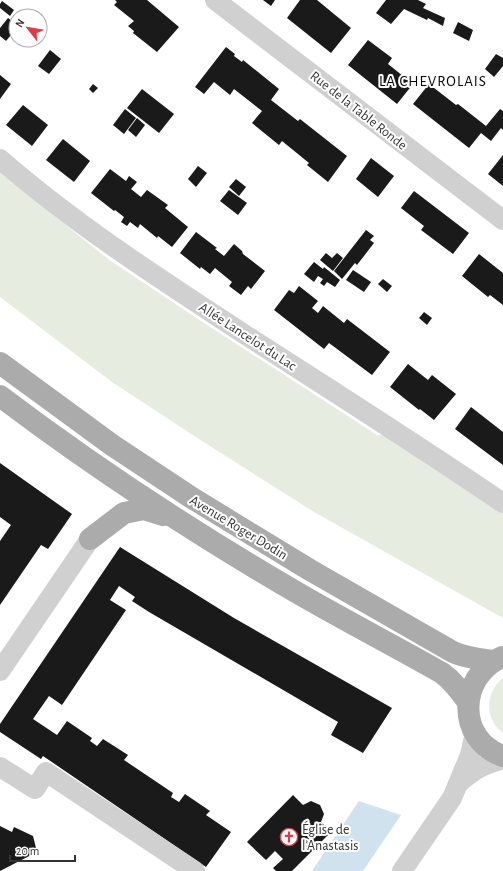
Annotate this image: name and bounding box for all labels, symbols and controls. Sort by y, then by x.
north arrow [8,8,48,48]
text: N [13,17,27,29]
street label: Rue de la Table Ronde [307,69,409,153]
district label: LA CHEVROLAIS [379,74,487,89]
street label: Allée Lancelot du Lac [196,300,299,374]
street label: Avenue Roger Dodin [187,493,290,562]
place label: Église de l’Anastasis [302,820,358,853]
church icon: Église de l’Anastasis [279,827,299,847]
scale bar [10,837,75,863]
text: 20 m [16,845,39,857]

